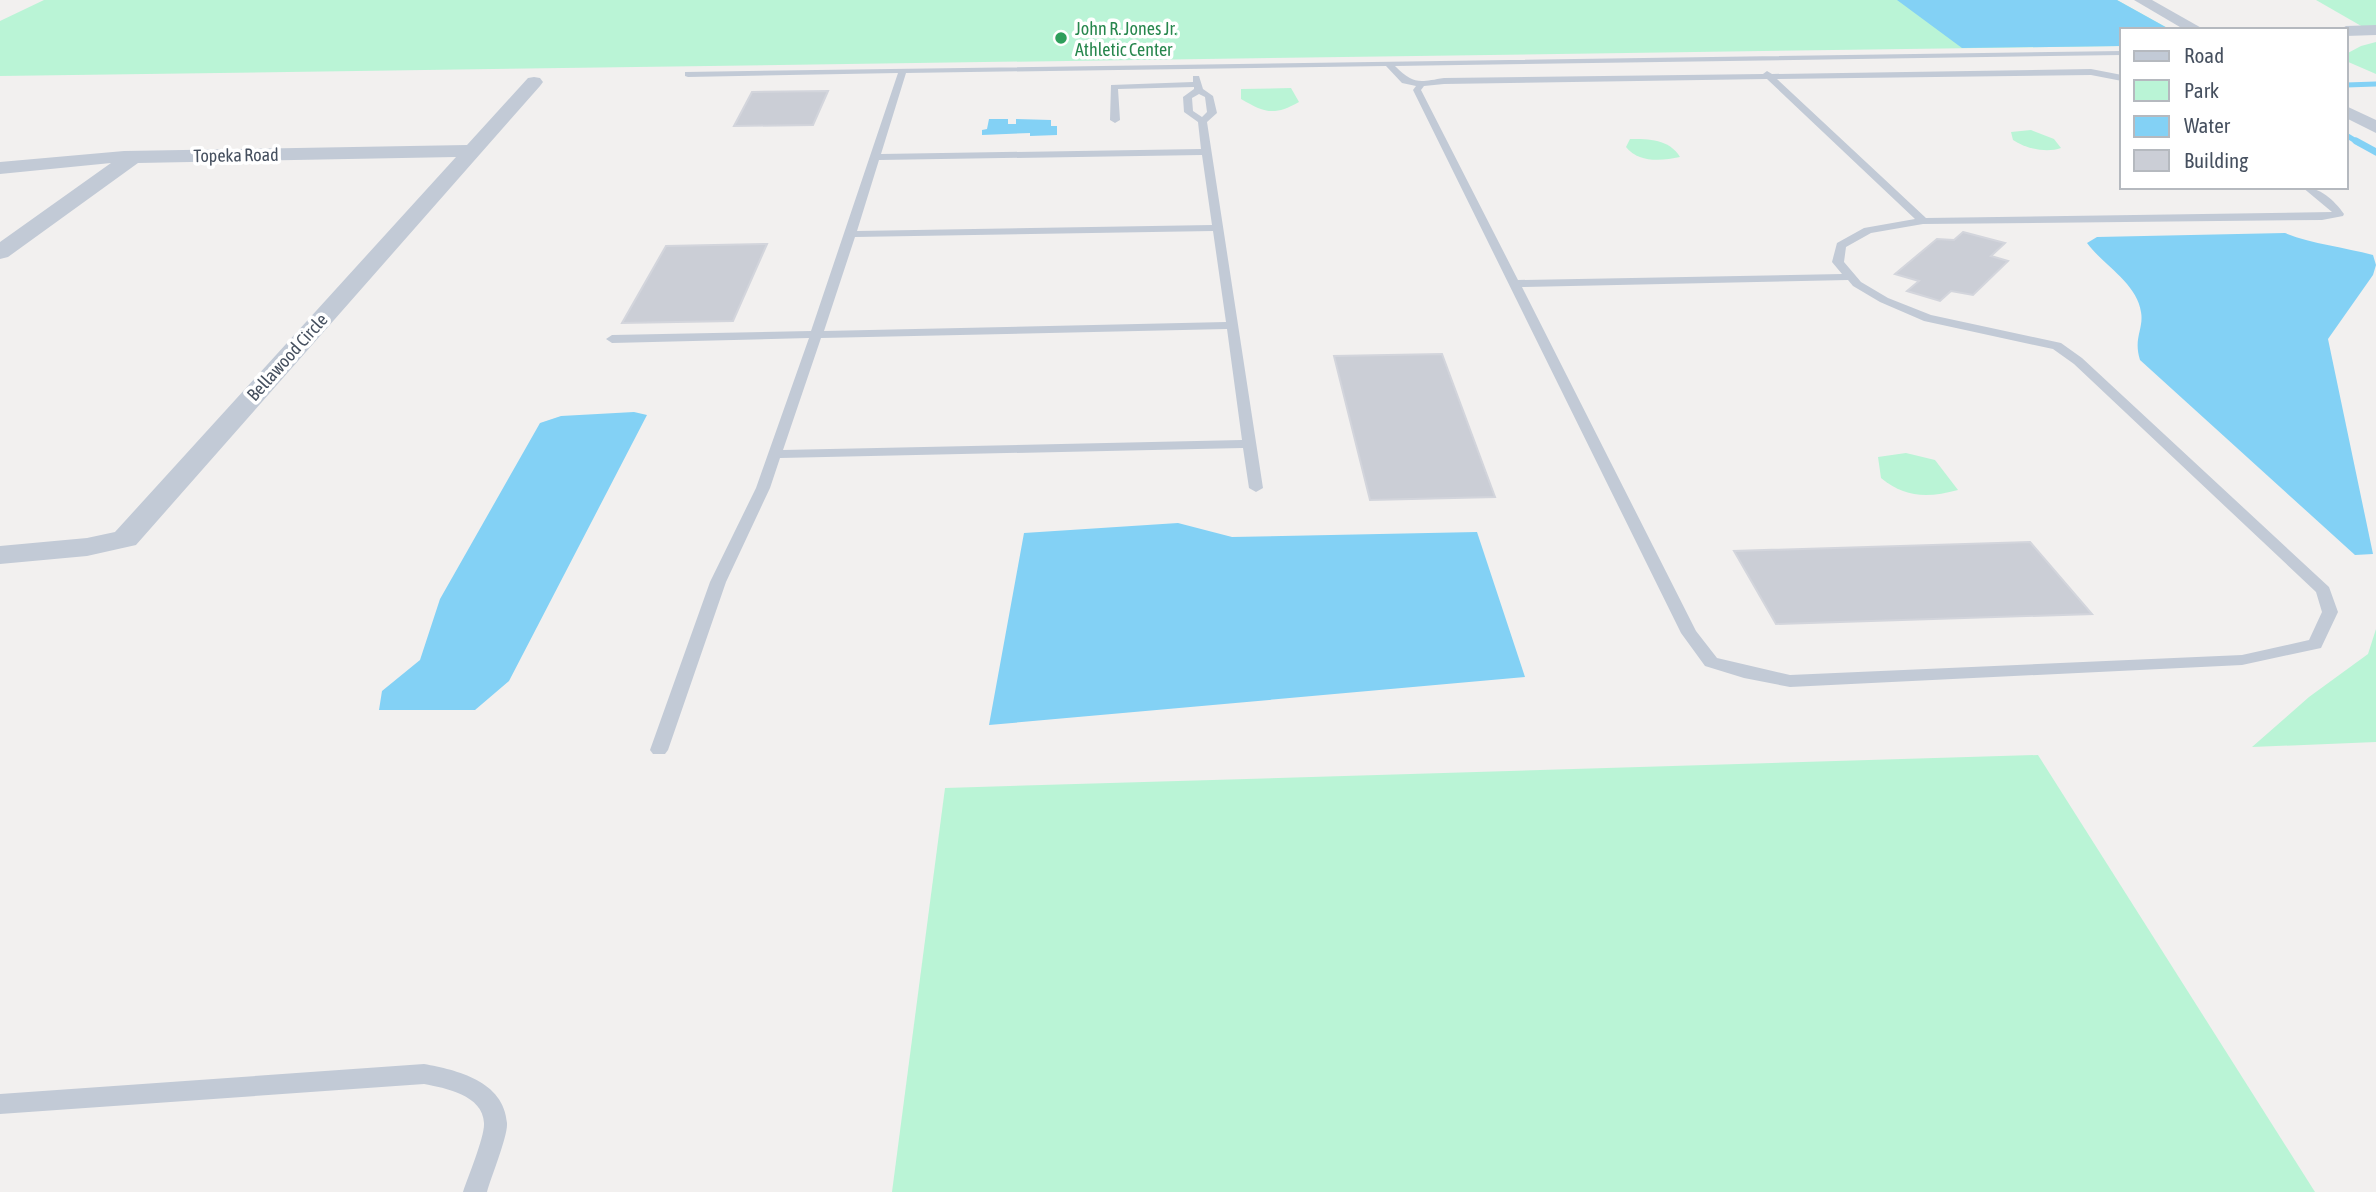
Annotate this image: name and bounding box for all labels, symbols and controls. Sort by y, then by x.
place label: John R. Jones Jr. Athletic Center [1075,18,1177,60]
legend [2120,28,2348,189]
marker: John R. Jones Jr. Athletic Center [1053,30,1069,46]
text: Road [2184,43,2224,67]
text: Park [2184,78,2219,102]
text: Water [2184,113,2231,137]
street label: Topeka Road [193,144,279,166]
text: Building [2184,148,2248,172]
street label: Bellawood Circle [242,309,332,405]

